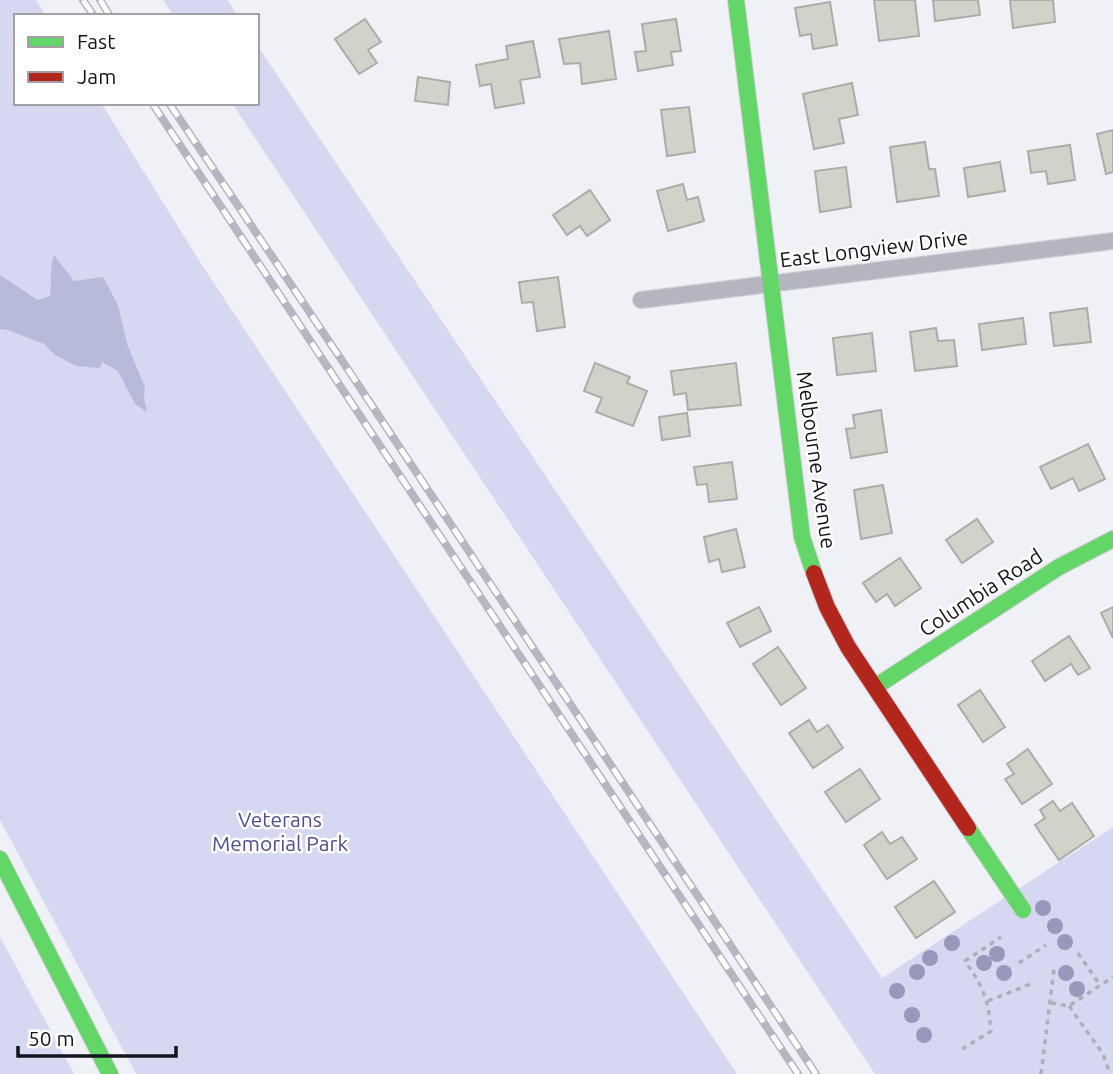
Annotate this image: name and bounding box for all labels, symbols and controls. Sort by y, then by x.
legend [14,14,259,105]
text: Fast [77,29,115,53]
text: Jam [77,64,116,88]
street label: East Longview Drive [778,225,969,271]
street label: Melbourne Avenue [793,370,841,550]
street label: Columbia Road [914,543,1047,641]
park label: Veterans Memorial Park [212,807,348,855]
scale bar [18,1014,175,1058]
text: 50 m [28,1026,75,1050]

